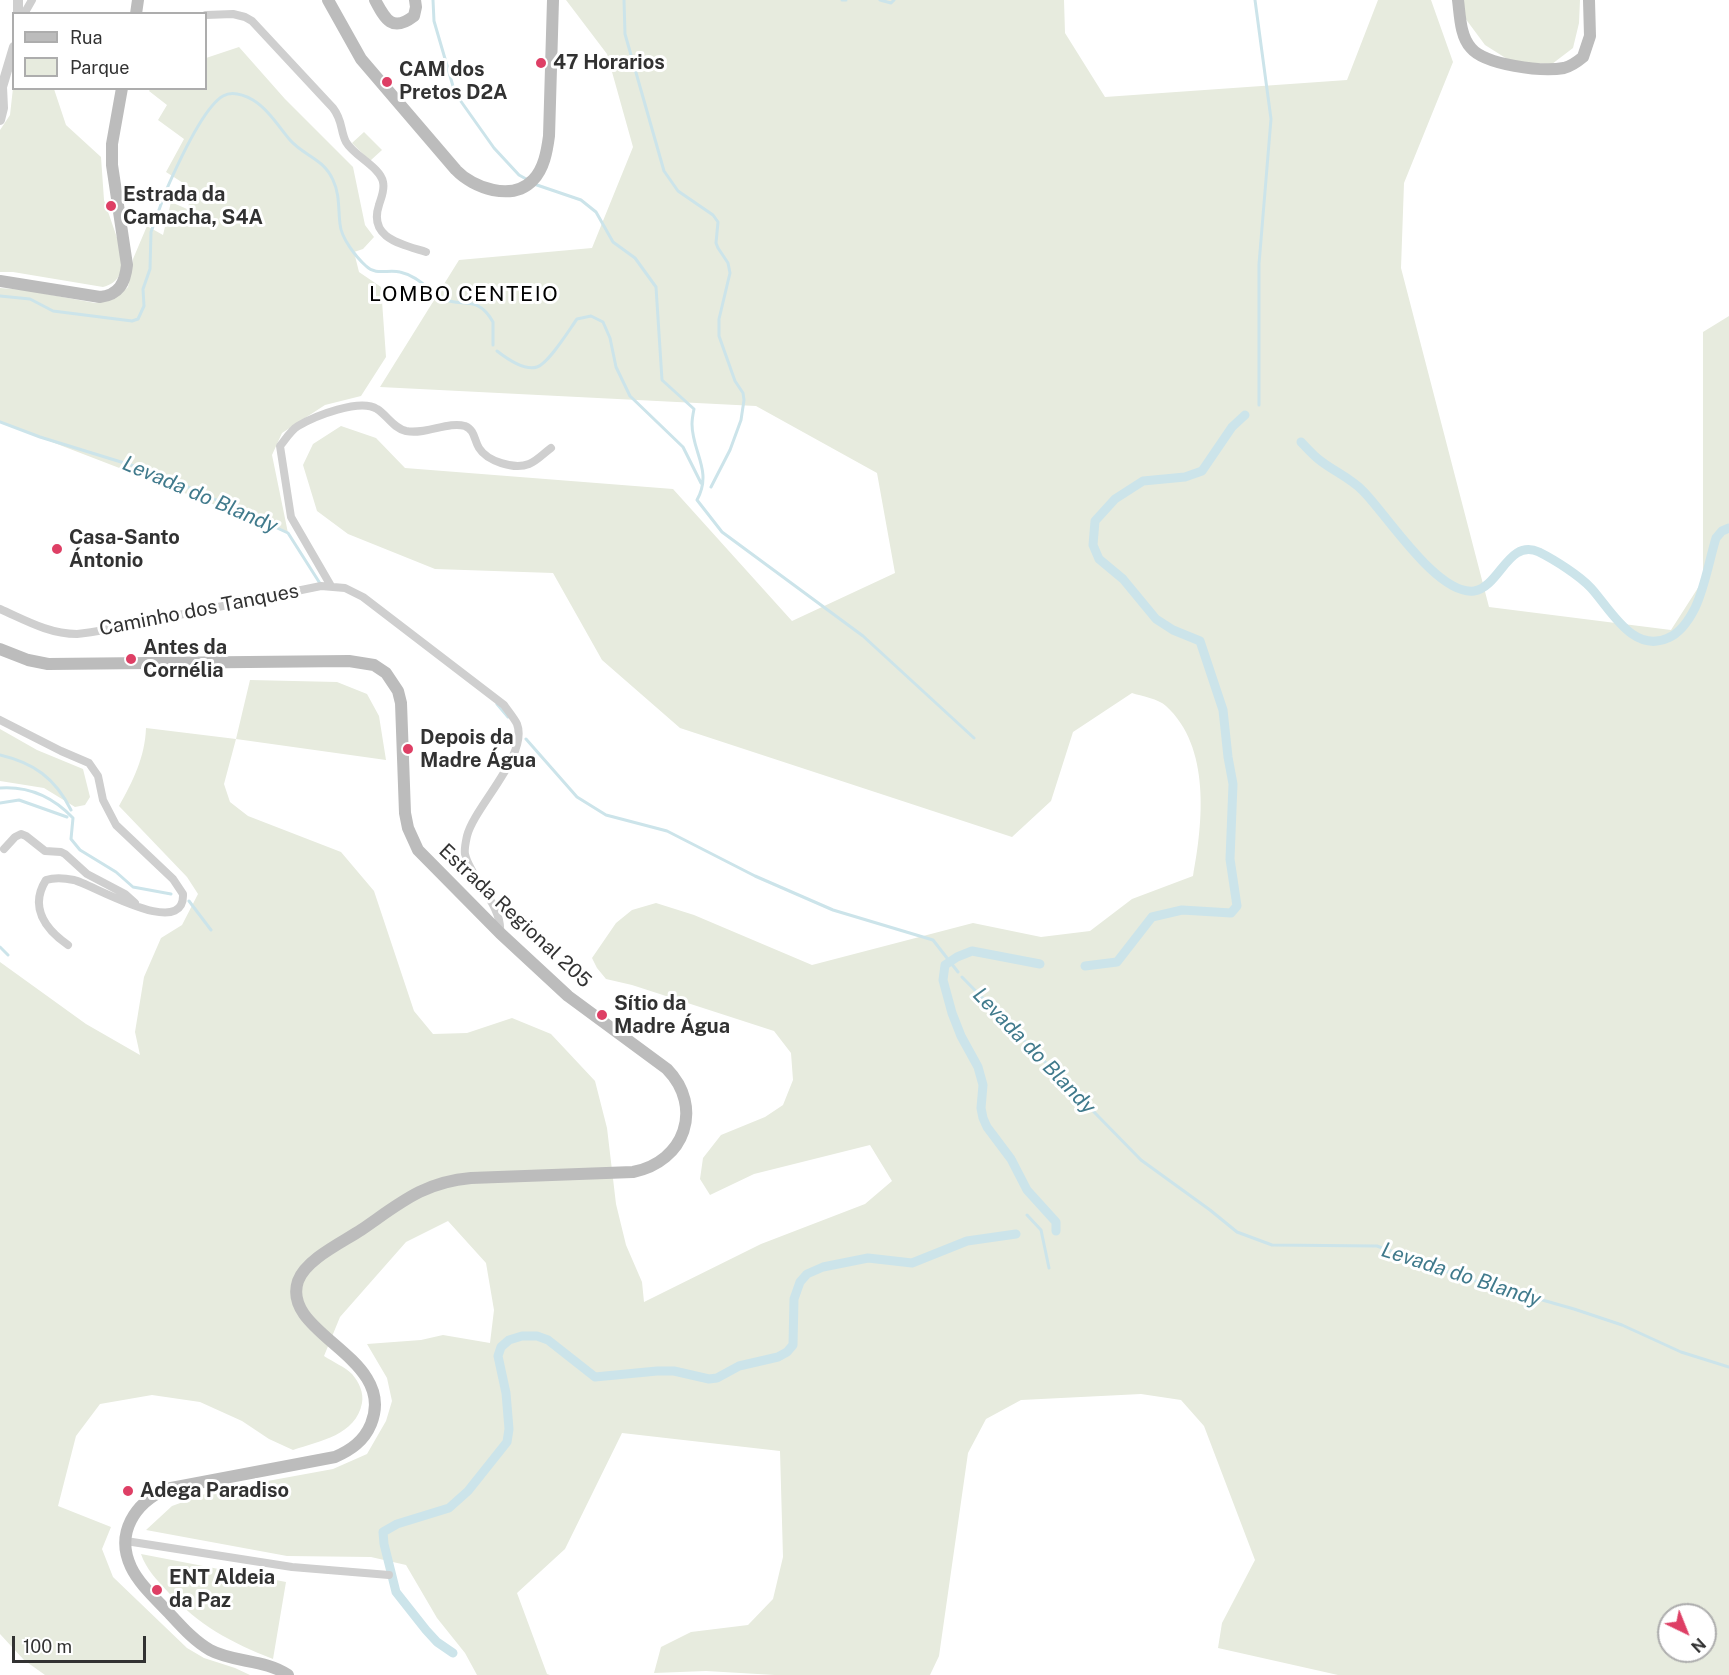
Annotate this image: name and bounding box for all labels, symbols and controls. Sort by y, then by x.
legend [12,12,207,90]
text: Rua [70,27,102,48]
place label: 47 Horarios [553,51,665,75]
marker: 47 Horarios [534,56,548,70]
text: Parque [70,57,130,78]
place label: CAM dos Pretos D2A [399,58,508,105]
marker: CAM dos Pretos D2A [380,75,394,89]
place label: Estrada da Camacha, S4A [123,183,263,230]
marker: Estrada da Camacha, S4A [104,199,118,213]
district label: LOMBO CENTEIO [369,282,559,308]
water label: Levada do Blandy [119,451,281,539]
place label: Casa-Santo Ántonio [69,526,180,573]
marker: Casa-Santo Ántonio [50,542,64,556]
street label: Caminho dos Tanques [97,579,301,641]
place label: Antes da Cornélia [143,636,227,683]
marker: Antes da Cornélia [124,652,138,666]
place label: Depois da Madre Água [420,726,536,773]
marker: Depois da Madre Água [401,742,415,756]
street label: Estrada Regional 205 [434,839,596,993]
water label: Levada do Blandy [967,983,1101,1119]
place label: Sítio da Madre Água [614,992,730,1039]
marker: Sítio da Madre Água [595,1008,609,1022]
water label: Levada do Blandy [1378,1237,1544,1313]
place label: Adega Paradiso [140,1479,289,1503]
marker: Adega Paradiso [121,1484,135,1498]
place label: ENT Aldeia da Paz [169,1566,275,1613]
marker: ENT Aldeia da Paz [150,1583,164,1597]
north arrow [1657,1603,1717,1663]
scale bar [15,1624,148,1662]
text: N [1687,1634,1709,1656]
text: 100 m [23,1636,72,1657]

